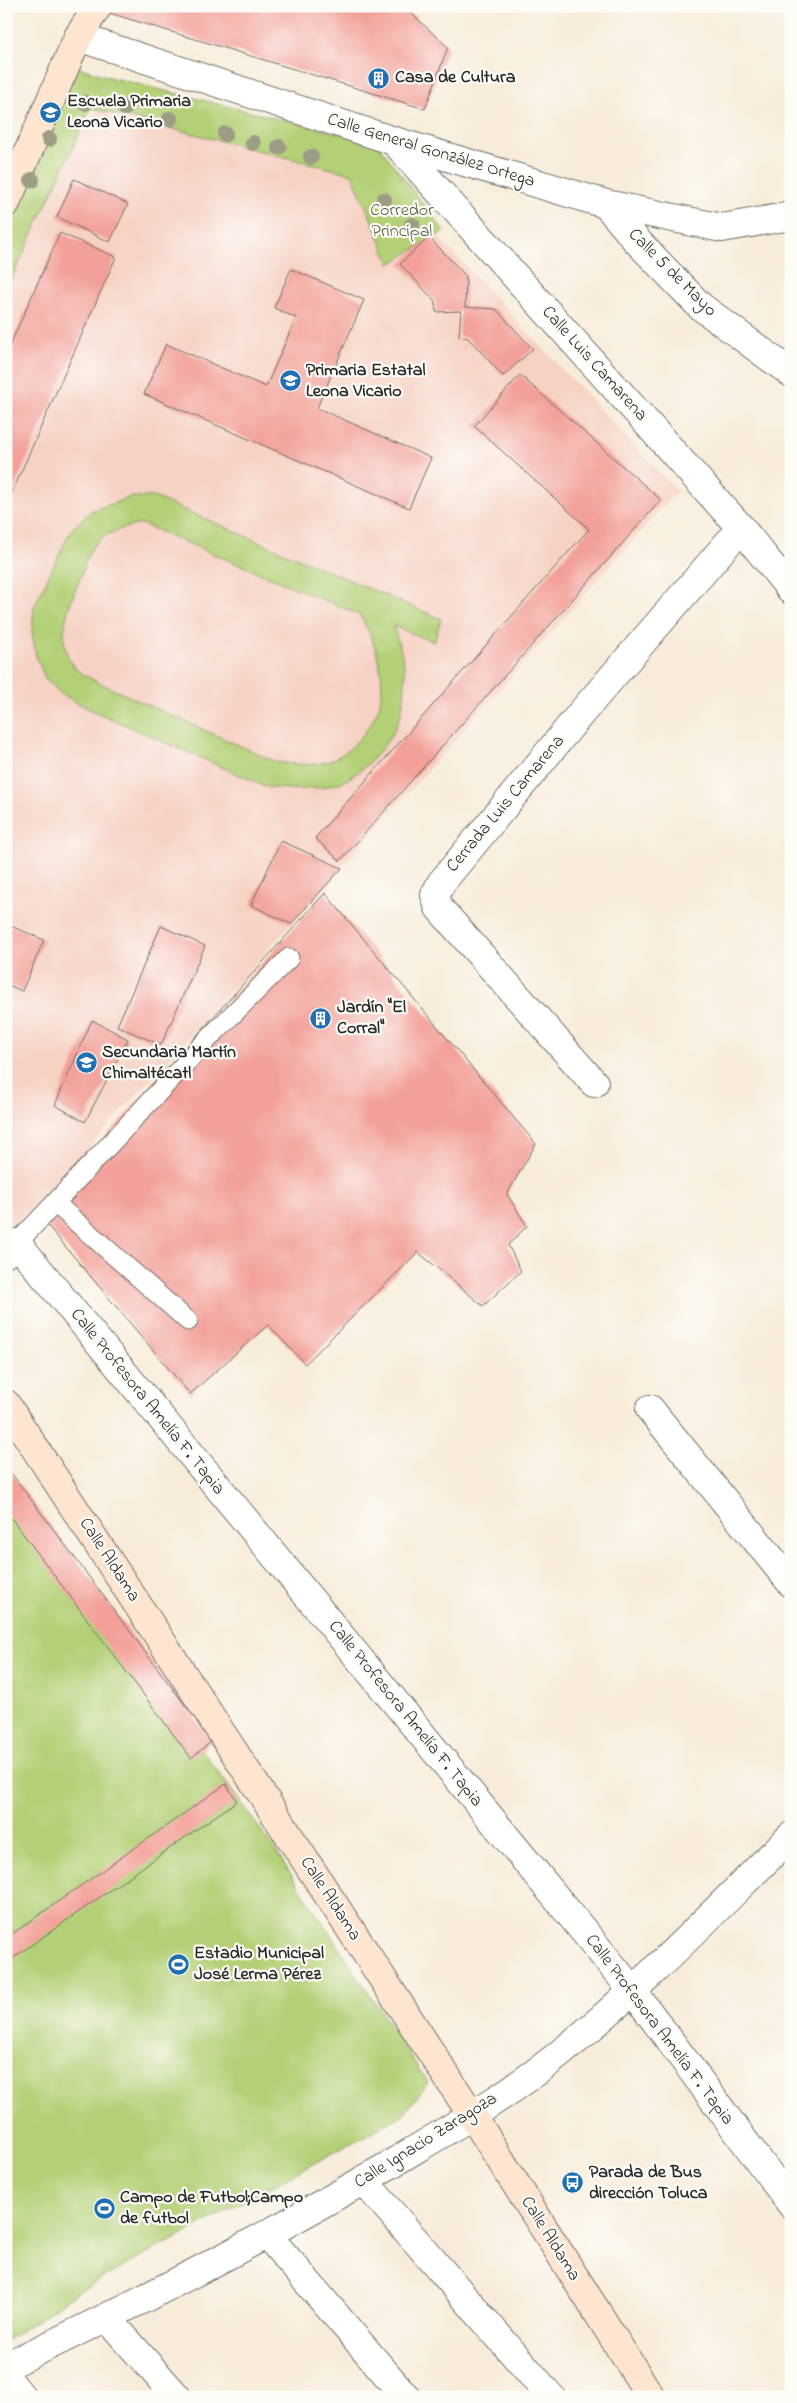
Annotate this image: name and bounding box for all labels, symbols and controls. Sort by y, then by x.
place label: Casa de Cultura [395,65,516,91]
building icon: Casa de Cultura [367,66,391,90]
place label: Escuela Primaria Leona Vicario [67,89,191,136]
school or university icon: Escuela Primaria Leona Vicario [39,100,63,124]
street label: Calle General González Ortega [324,107,538,196]
park label: Corredor Principal [370,198,434,245]
street label: Calle 5 de Mayo [622,223,722,323]
street label: Calle Luis Camarena [535,300,653,428]
place label: Primaria Estatal Leona Vicario [306,358,426,405]
school or university icon: Primaria Estatal Leona Vicario [278,369,302,393]
street label: Cerrada Luis Camarena [441,730,571,878]
place label: Jardín "El Corral" [337,995,406,1042]
building icon: Jardín "El Corral" [309,1006,333,1030]
place label: Secundaria Martín Chimaltécatl [102,1040,236,1087]
school or university icon: Secundaria Martín Chimaltécatl [74,1051,98,1075]
street label: Calle Profesora Amelía F. Tapia [63,1303,231,1501]
street label: Calle Aldama [72,1513,146,1607]
street label: Calle Profesora Amelía F. Tapia [321,1615,489,1813]
street label: Calle Aldama [293,1852,367,1946]
street label: Calle Profesora Amelía F. Tapia [578,1929,740,2131]
place label: Estadio Municipal José Lerma Pérez [194,1941,324,1988]
sports icon: Estadio Municipal José Lerma Pérez [166,1952,190,1976]
street label: Calle Ignacio Zaragoza [349,2086,503,2196]
place label: Parada de Bus dirección Toluca [589,2160,708,2207]
bus stop icon: Parada de Bus dirección Toluca [561,2171,585,2195]
place label: Campo de Futbol;Campo de futbol [120,2185,303,2232]
street label: Calle Aldama [514,2191,586,2287]
sports icon: Campo de Futbol;Campo de futbol [92,2196,116,2220]

